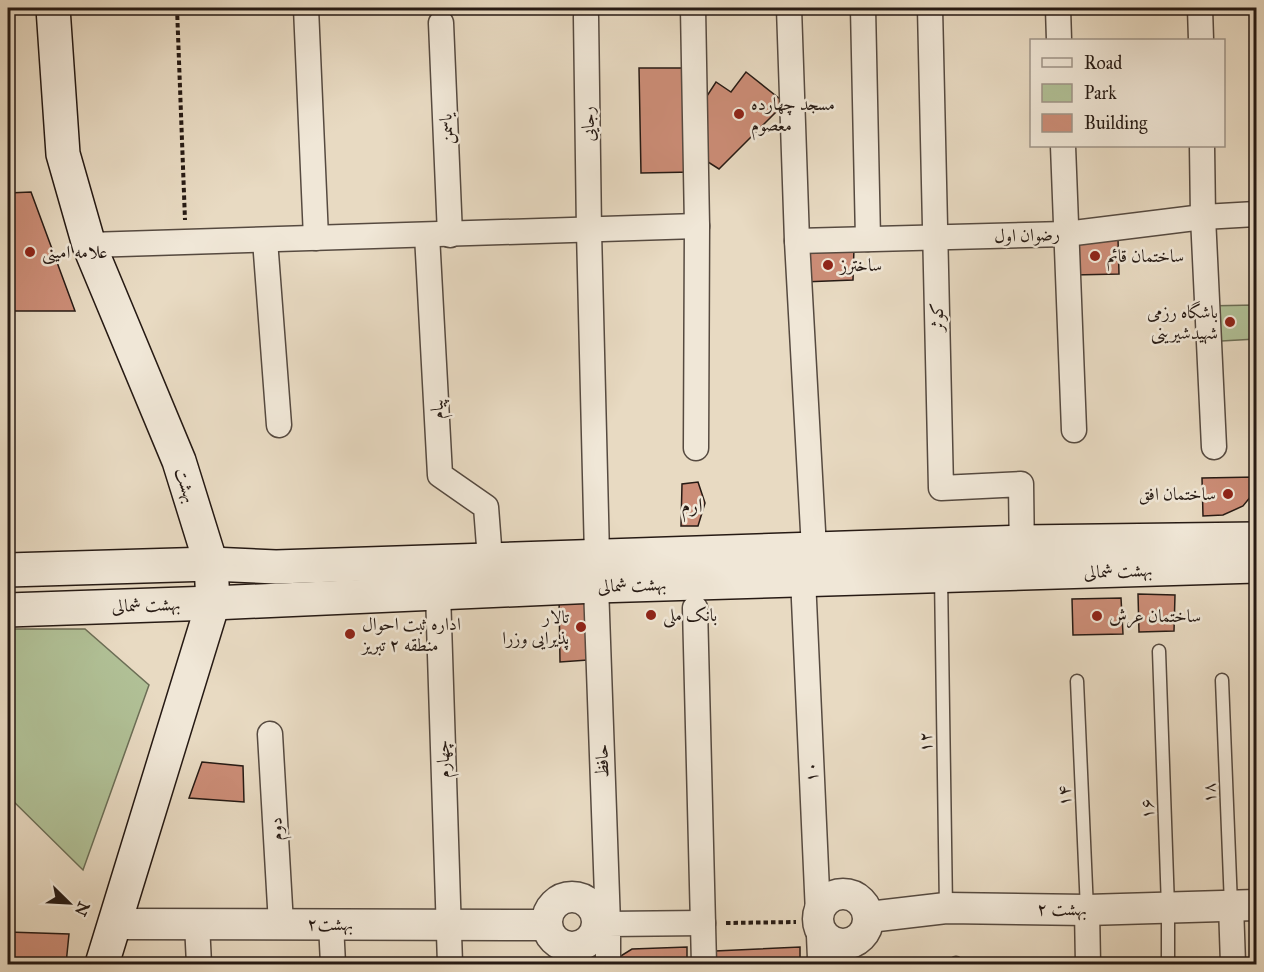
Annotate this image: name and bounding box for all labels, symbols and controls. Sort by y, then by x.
legend [1030,39,1225,147]
text: Road [1084,52,1122,74]
text: Park [1084,82,1117,104]
place label: مسجد چهارده معصوم [751,93,835,141]
street label: رجایی [577,106,600,142]
marker: مسجد چهارده معصوم [732,107,746,121]
street label: یاسمن [434,111,459,145]
text: Building [1084,112,1148,135]
street label: رضوان اول [994,223,1060,247]
place label: علامه امینی [42,241,108,265]
marker: علامه امینی [23,245,37,259]
place label: ساختمان قائم [1107,245,1184,272]
marker: ساختمان قائم [1088,249,1102,263]
place label: ساخترز [838,254,882,276]
marker: ساخترز [821,258,835,272]
place label: باشگاه رزمی شهیدشیرینی [1147,300,1218,345]
street label: کوثر [926,302,948,334]
marker: باشگاه رزمی شهیدشیرینی [1223,315,1237,329]
street label: پیام [425,398,454,420]
street label: بهشت [169,465,202,506]
place label: ساختمان افق [1139,483,1216,505]
marker: ساختمان افق [1221,487,1235,501]
district label: ارم [681,493,703,523]
street label: بهشت شمالی [1083,559,1153,584]
street label: بهشت شمالی [597,573,667,598]
street label: بهشت شمالی [111,593,181,618]
place label: بانک ملی [663,604,717,628]
place label: ساختمان عرش [1109,605,1201,629]
place label: تالار پذیرایی وزرا [502,606,570,651]
marker: بانک ملی [644,608,658,622]
marker: ساختمان عرش [1090,609,1104,623]
place label: اداره ثبت احوال منطقه ۲ تبریز [360,613,461,656]
marker: تالار پذیرایی وزرا [574,620,588,634]
marker: اداره ثبت احوال منطقه ۲ تبریز [343,627,357,641]
street label: ۱۲ [914,731,936,753]
street label: چهارم [431,739,460,778]
street label: حافظ [590,744,614,778]
street label: ۱۰ [799,761,823,783]
street label: ۱۸ [1198,782,1220,804]
street label: ۱۴ [1052,785,1076,807]
street label: ۱۶ [1136,798,1158,820]
street label: دوم [264,816,293,841]
north arrow [39,873,99,933]
street label: بهشت ۲ [1037,898,1087,921]
text: N [71,899,94,919]
street label: بهشت۲ [307,913,353,936]

